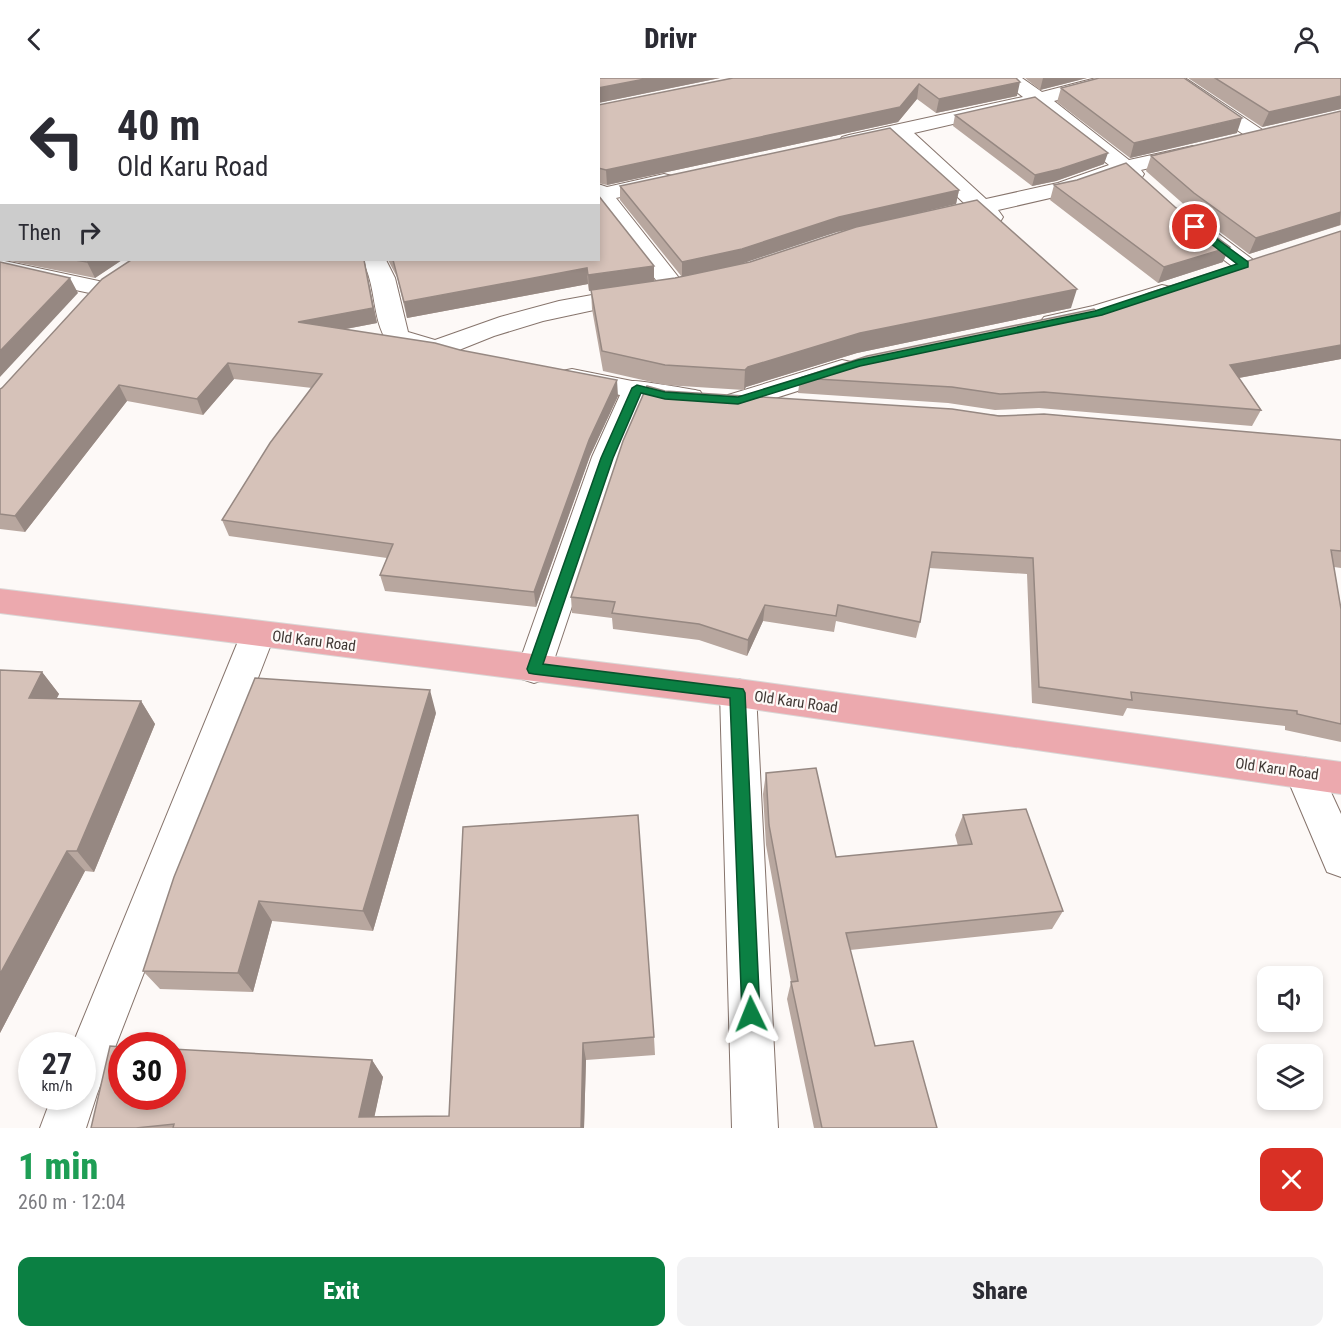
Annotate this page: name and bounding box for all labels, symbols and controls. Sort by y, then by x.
icon: back [18,23,51,56]
text: Drivr [644,23,697,55]
icon: person [1290,23,1323,56]
text: 40 m [117,101,200,150]
icon: left [18,102,96,180]
text: Old Karu Road [117,151,268,183]
pin [1169,201,1220,252]
icon: arrive [1178,210,1211,243]
icon: right [73,216,106,249]
text: Then [18,220,61,245]
street label: Old Karu Road [271,627,357,655]
street label: Old Karu Road [753,687,839,717]
street label: Old Karu Road [1234,754,1320,784]
map controls [1257,966,1323,1110]
button: sound [1257,966,1323,1032]
position arrow [719,982,783,1046]
speed limit sign: 30 [108,1032,186,1110]
button: layers [1257,1044,1323,1110]
text: 27 [42,1046,72,1081]
text: km/h [42,1077,72,1095]
text: 1 min [18,1146,98,1188]
button: close [1260,1148,1323,1211]
text: 260 m · 12:04 [18,1190,125,1214]
button: Exit [18,1257,665,1326]
button: Share [677,1257,1323,1326]

